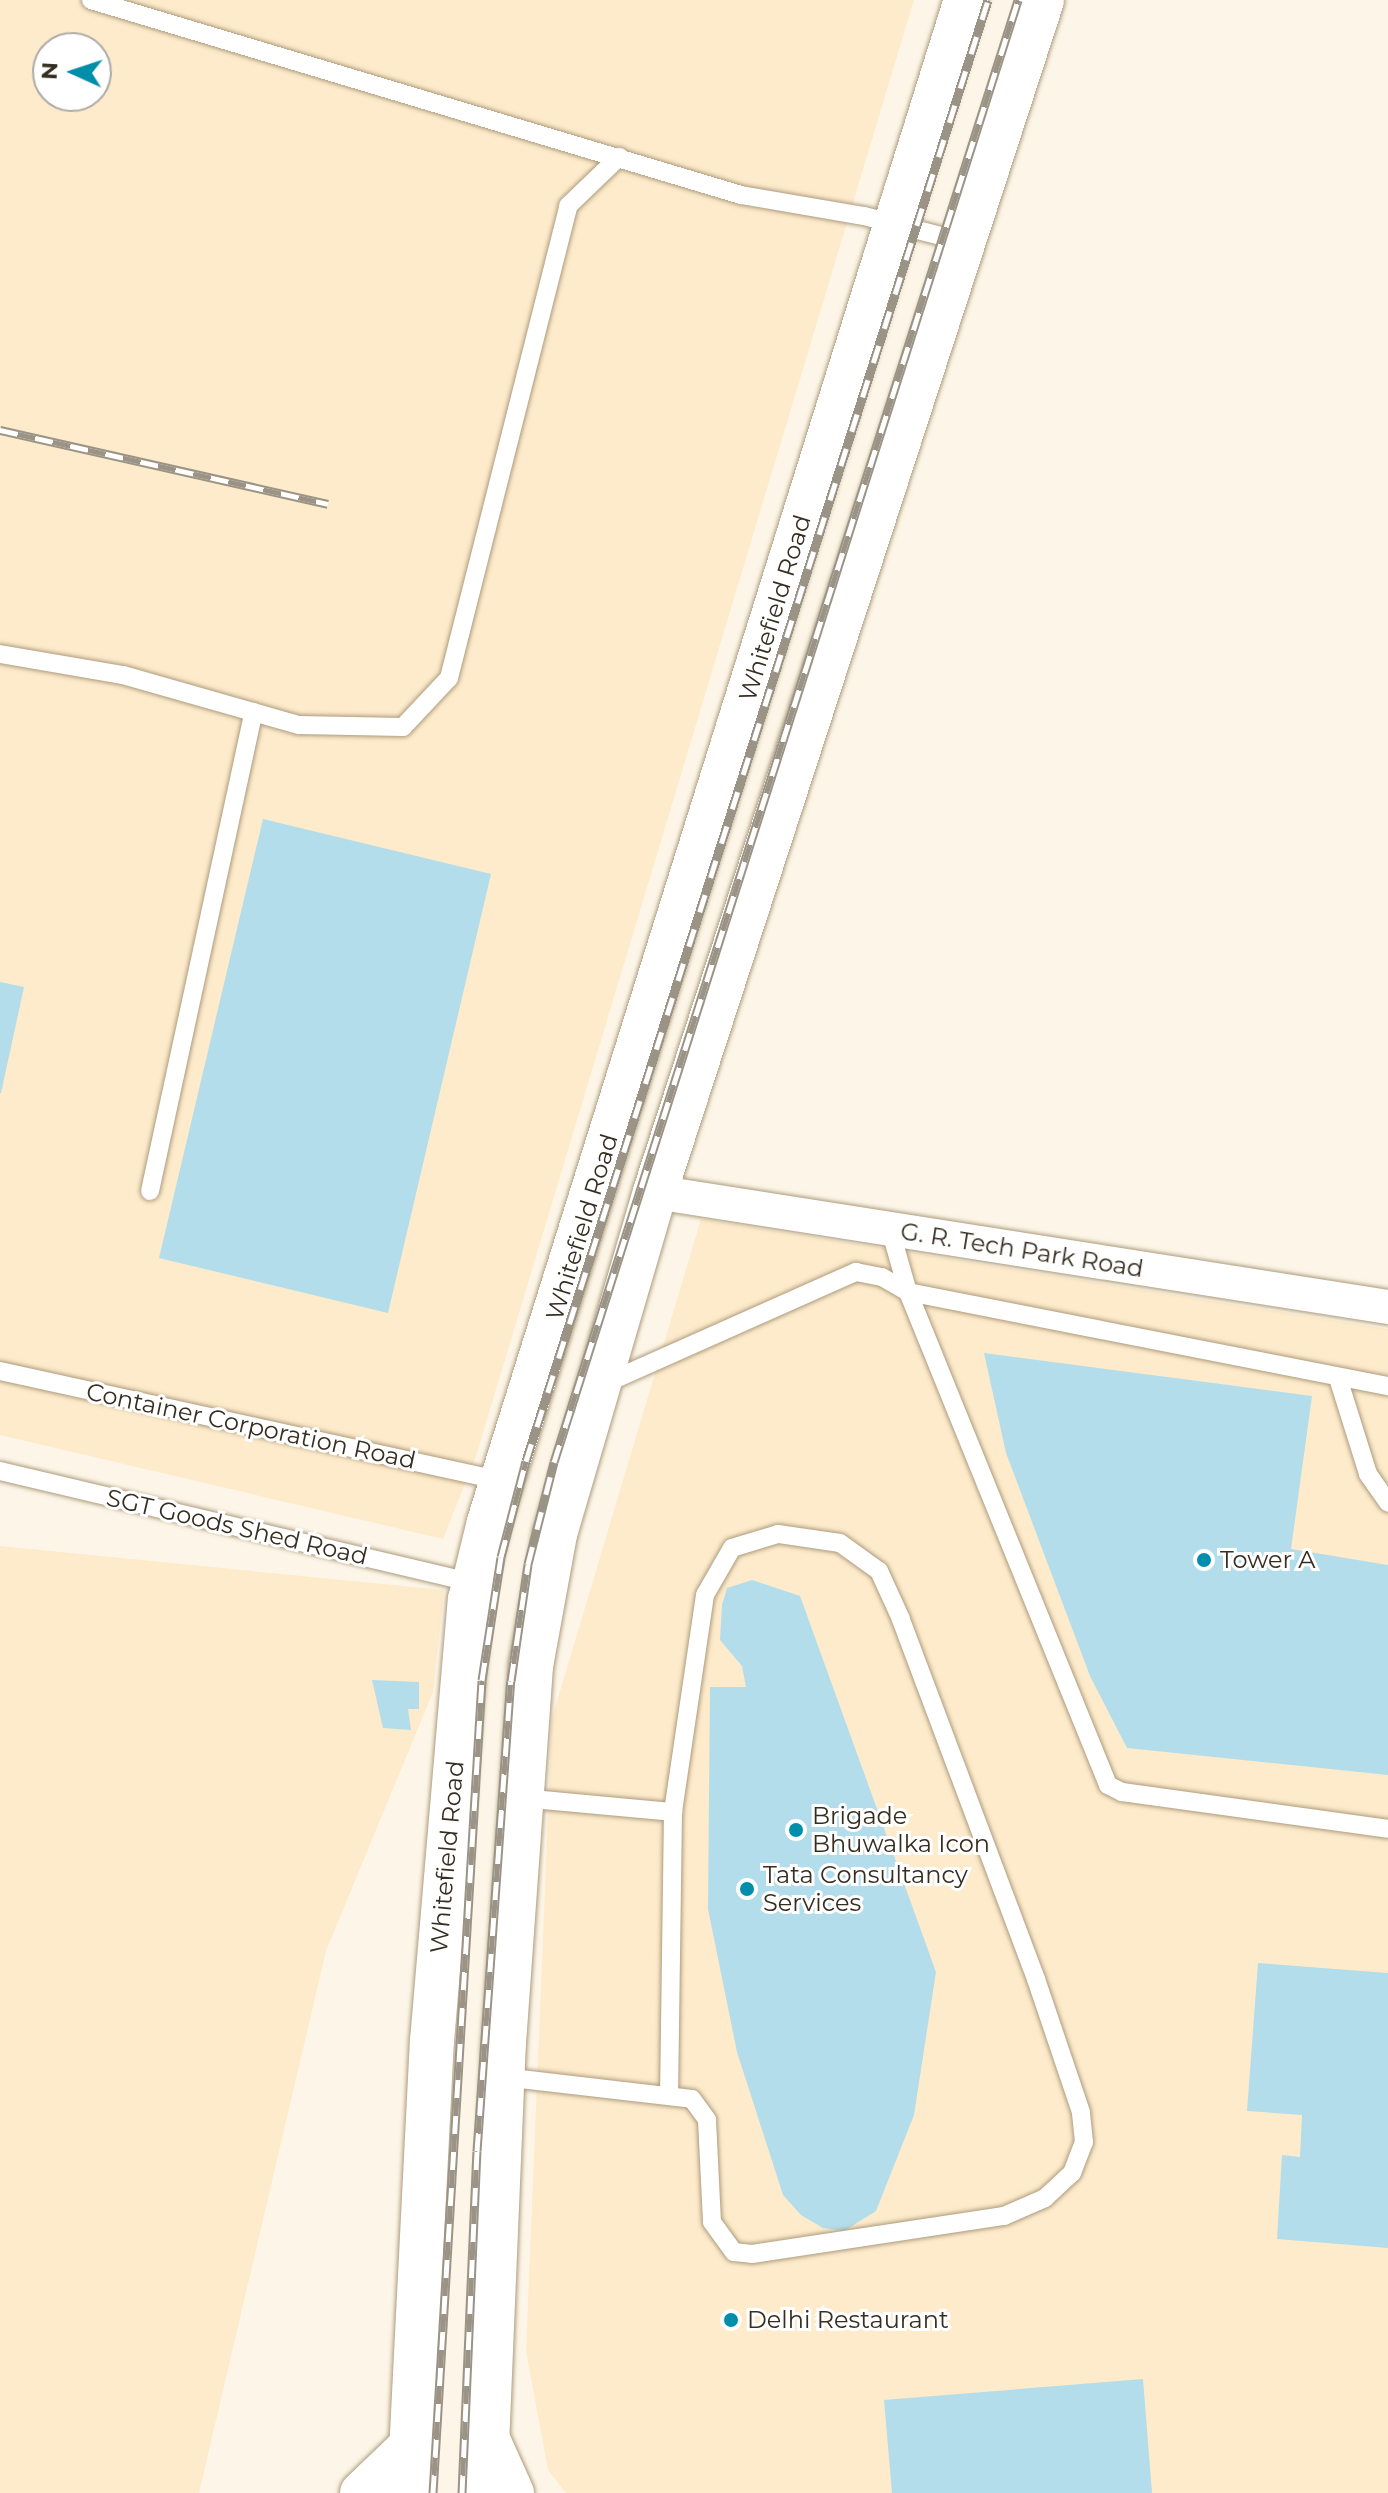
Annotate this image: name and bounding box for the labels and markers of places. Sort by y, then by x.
place label: Tower A [1220,1546,1315,1574]
marker: Tower A [1195,1551,1213,1569]
place label: Brigade Bhuwalka Icon [812,1802,990,1858]
marker: Brigade Bhuwalka Icon [787,1821,805,1839]
place label: Tata Consultancy Services [763,1861,968,1917]
marker: Tata Consultancy Services [738,1880,756,1898]
place label: Delhi Restaurant [747,2306,949,2334]
marker: Delhi Restaurant [722,2311,740,2329]

